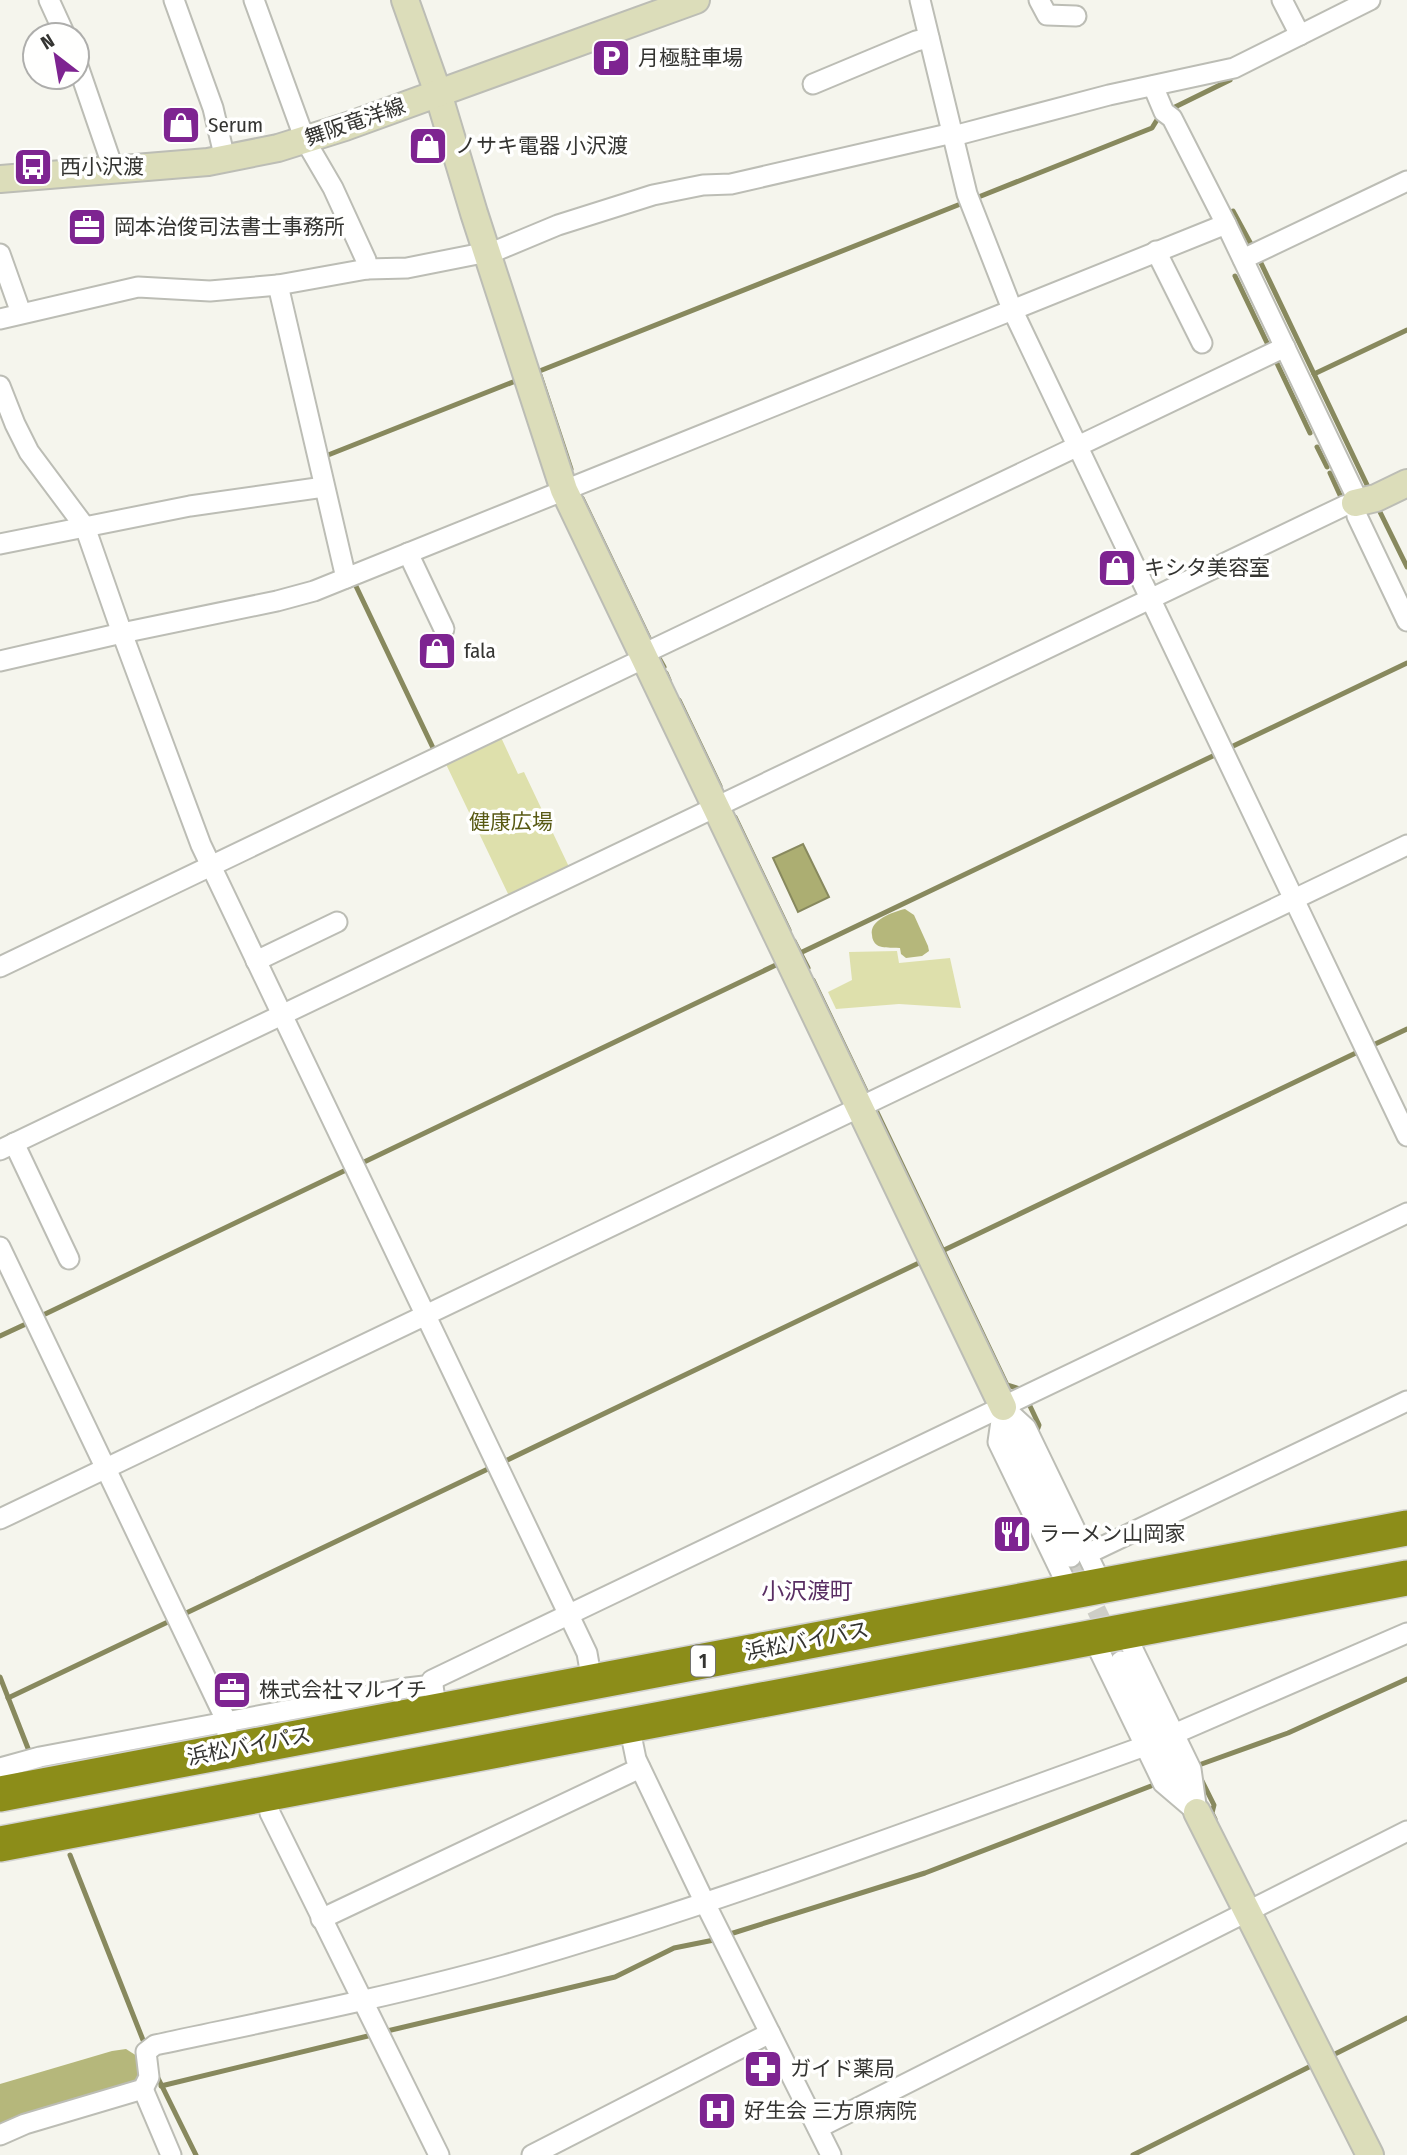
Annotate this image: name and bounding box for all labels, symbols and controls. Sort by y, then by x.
north arrow [21,21,91,91]
text: N [37,29,58,55]
parking icon: 月極駐車場 [590,37,632,79]
place label: 月極駐車場 [638,45,743,71]
street label: 舞阪竜洋線 [301,93,409,151]
shop icon: Serum [160,104,202,146]
place label: Serum [208,112,263,138]
shop icon: ノサキ電器 小沢渡 [407,125,449,167]
place label: ノサキ電器 小沢渡 [455,133,628,159]
bus stop icon: 西小沢渡 [12,146,54,188]
place label: 西小沢渡 [60,154,144,180]
office icon: 岡本治俊司法書士事務所 [66,206,108,248]
place label: 岡本治俊司法書士事務所 [114,214,345,240]
shop icon: キシタ美容室 [1096,547,1138,589]
place label: キシタ美容室 [1144,555,1270,581]
shop icon: fala [416,630,458,672]
place label: fala [464,638,496,664]
park label: 健康広場 [469,809,553,835]
restaurant icon: ラーメン山岡家 [991,1513,1033,1555]
place label: ラーメン山岡家 [1039,1521,1185,1547]
district label: 小沢渡町 [761,1577,853,1605]
street label: 浜松バイパス [743,1616,871,1666]
road number: 1 [691,1646,715,1676]
office icon: 株式会社マルイチ [211,1669,253,1711]
place label: 株式会社マルイチ [259,1677,427,1703]
street label: 浜松バイパス [185,1721,313,1771]
pharmacy icon: ガイド薬局 [742,2048,784,2090]
place label: ガイド薬局 [790,2056,895,2082]
hospital icon: 好生会 三方原病院 [696,2090,738,2132]
place label: 好生会 三方原病院 [744,2098,917,2124]

